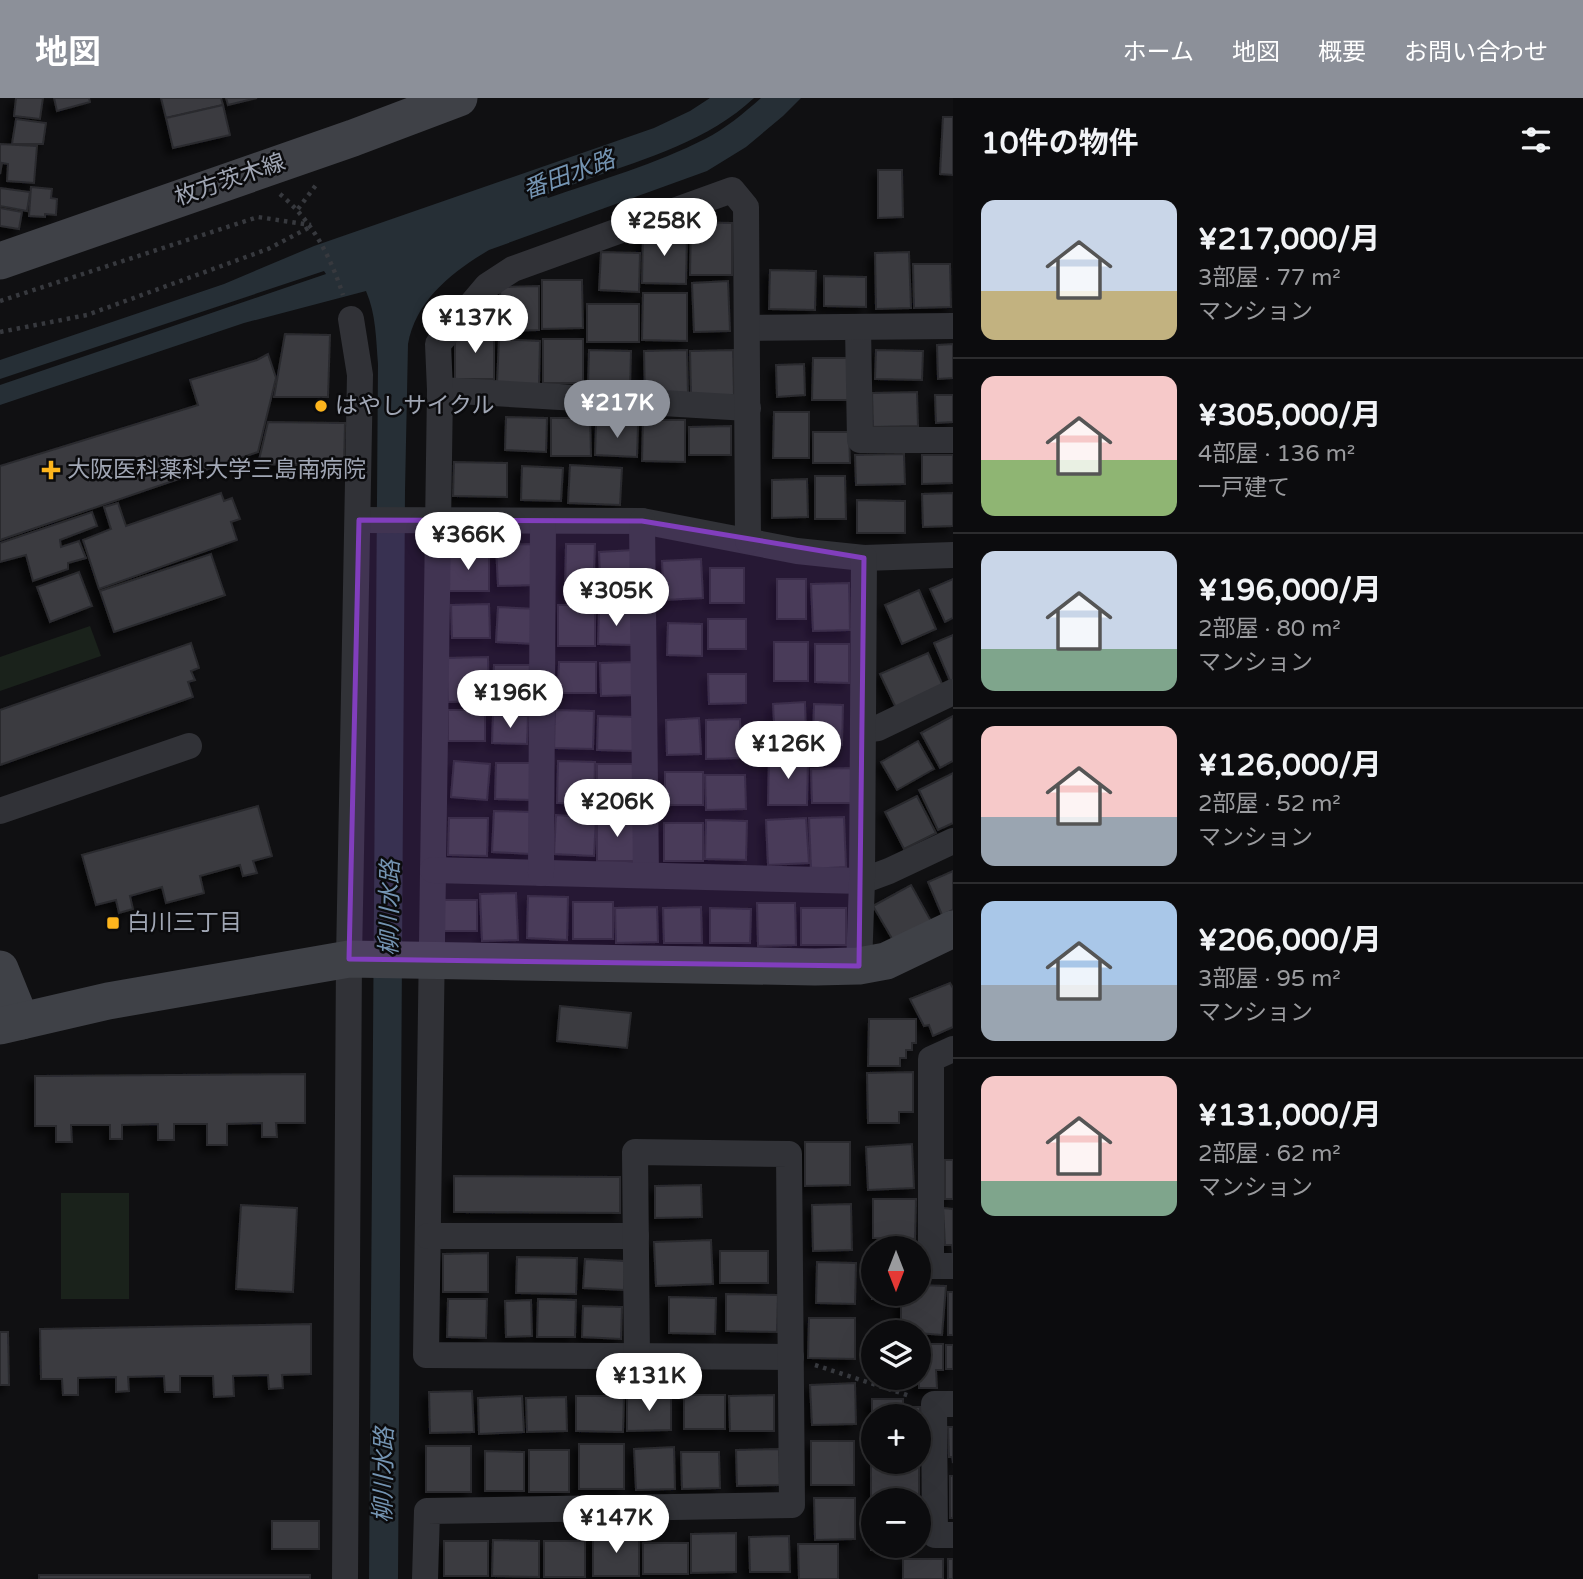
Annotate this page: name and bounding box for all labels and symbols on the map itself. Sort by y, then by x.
water label: 番田水路 [519,144,621,205]
street label: 枚方茨木線 [171,148,289,212]
pin: ¥258K [615,198,713,258]
pin: ¥137K [426,296,524,355]
pin: ¥217K [568,380,666,440]
place label: はやしサイクル [335,392,494,420]
marker: はやしサイクル [313,398,329,414]
place label: 大阪医科薬科大学三島南病院 [67,456,366,484]
marker: 大阪医科薬科大学三島南病院 [41,460,61,480]
pin: ¥366K [419,512,517,572]
pin: ¥305K [567,568,665,628]
pin: ¥196K [461,670,559,730]
pin: ¥126K [739,722,837,781]
pin: ¥206K [568,780,666,839]
water label: 柳川水路 [375,858,405,956]
place label: 白川三丁目 [127,909,242,937]
marker: 白川三丁目 [105,915,121,931]
north arrow [861,1236,931,1306]
pin: ¥131K [600,1354,698,1413]
water label: 柳川水路 [369,1425,399,1523]
pin: ¥147K [567,1496,665,1555]

